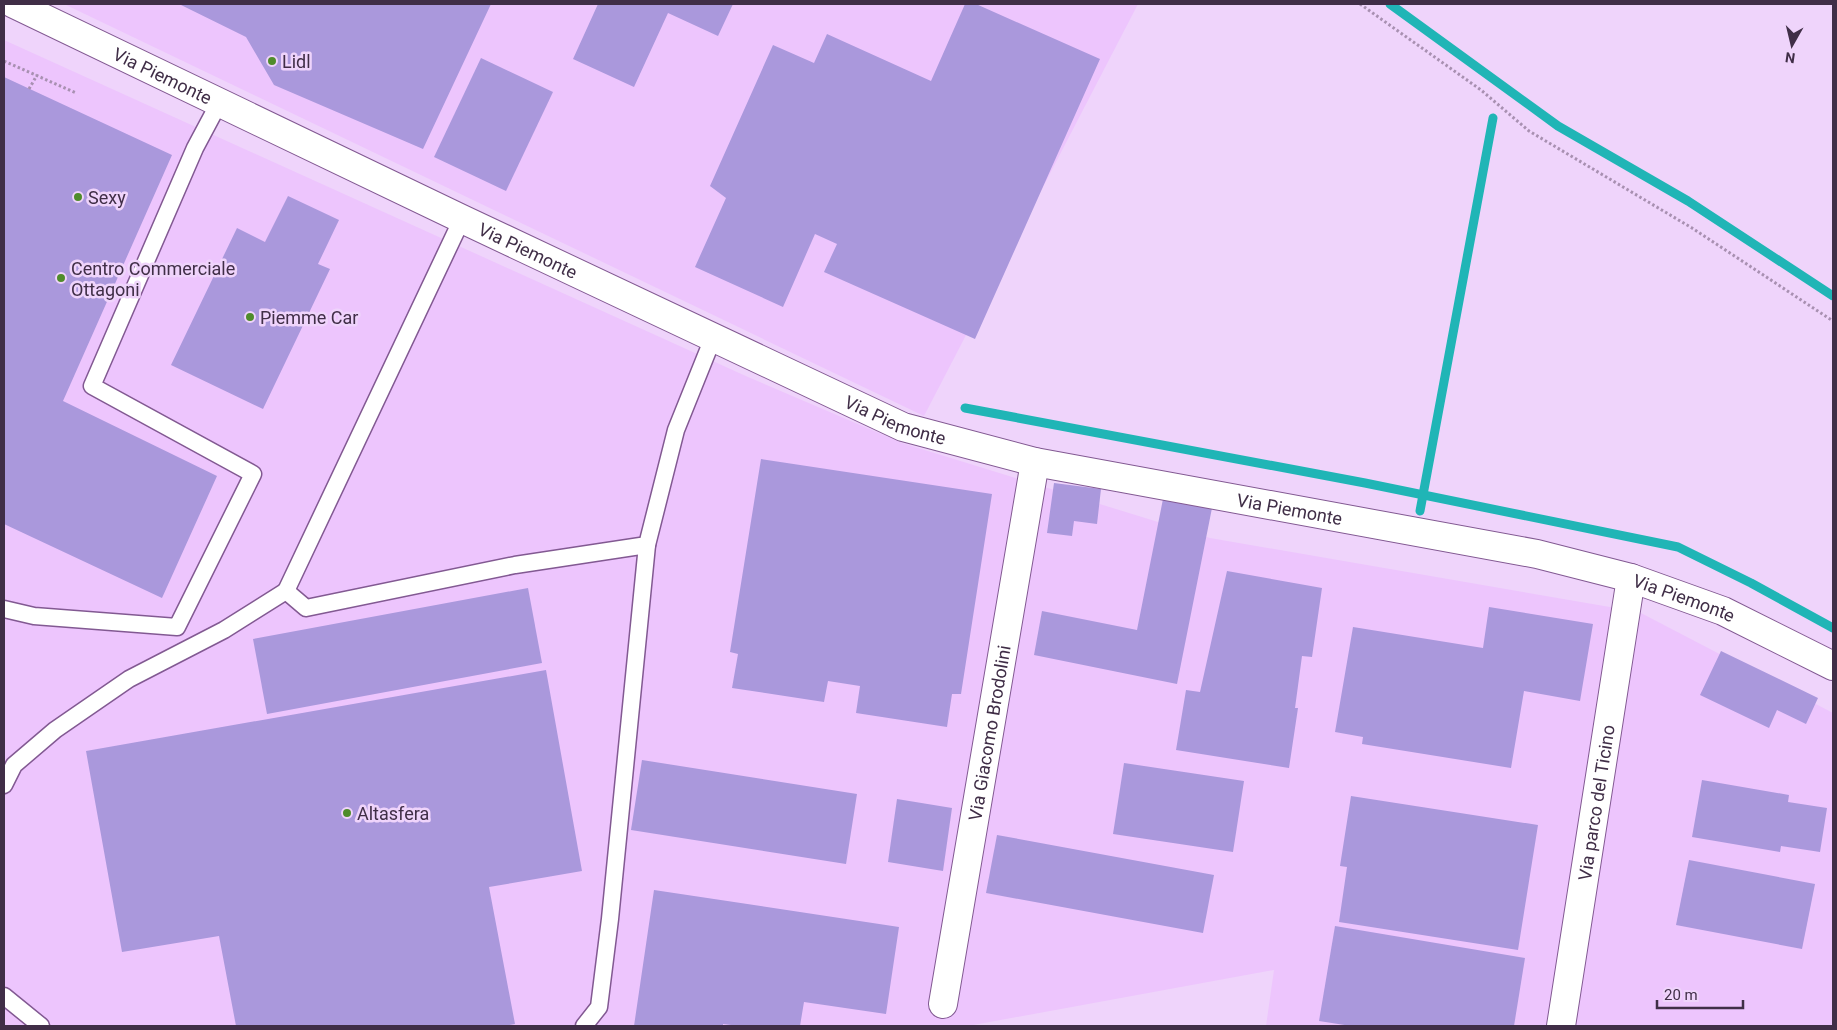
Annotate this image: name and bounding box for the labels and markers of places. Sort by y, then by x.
place label: Lidl [282,51,311,72]
marker: Lidl [266,55,278,67]
place label: Sexy [88,187,126,208]
marker: Sexy [72,191,84,203]
place label: Centro Commerciale Ottagoni [71,258,235,300]
marker: Centro Commerciale Ottagoni [55,272,67,284]
place label: Piemme Car [260,307,358,328]
marker: Piemme Car [244,311,256,323]
place label: Altasfera [357,803,429,824]
marker: Altasfera [341,807,353,819]

